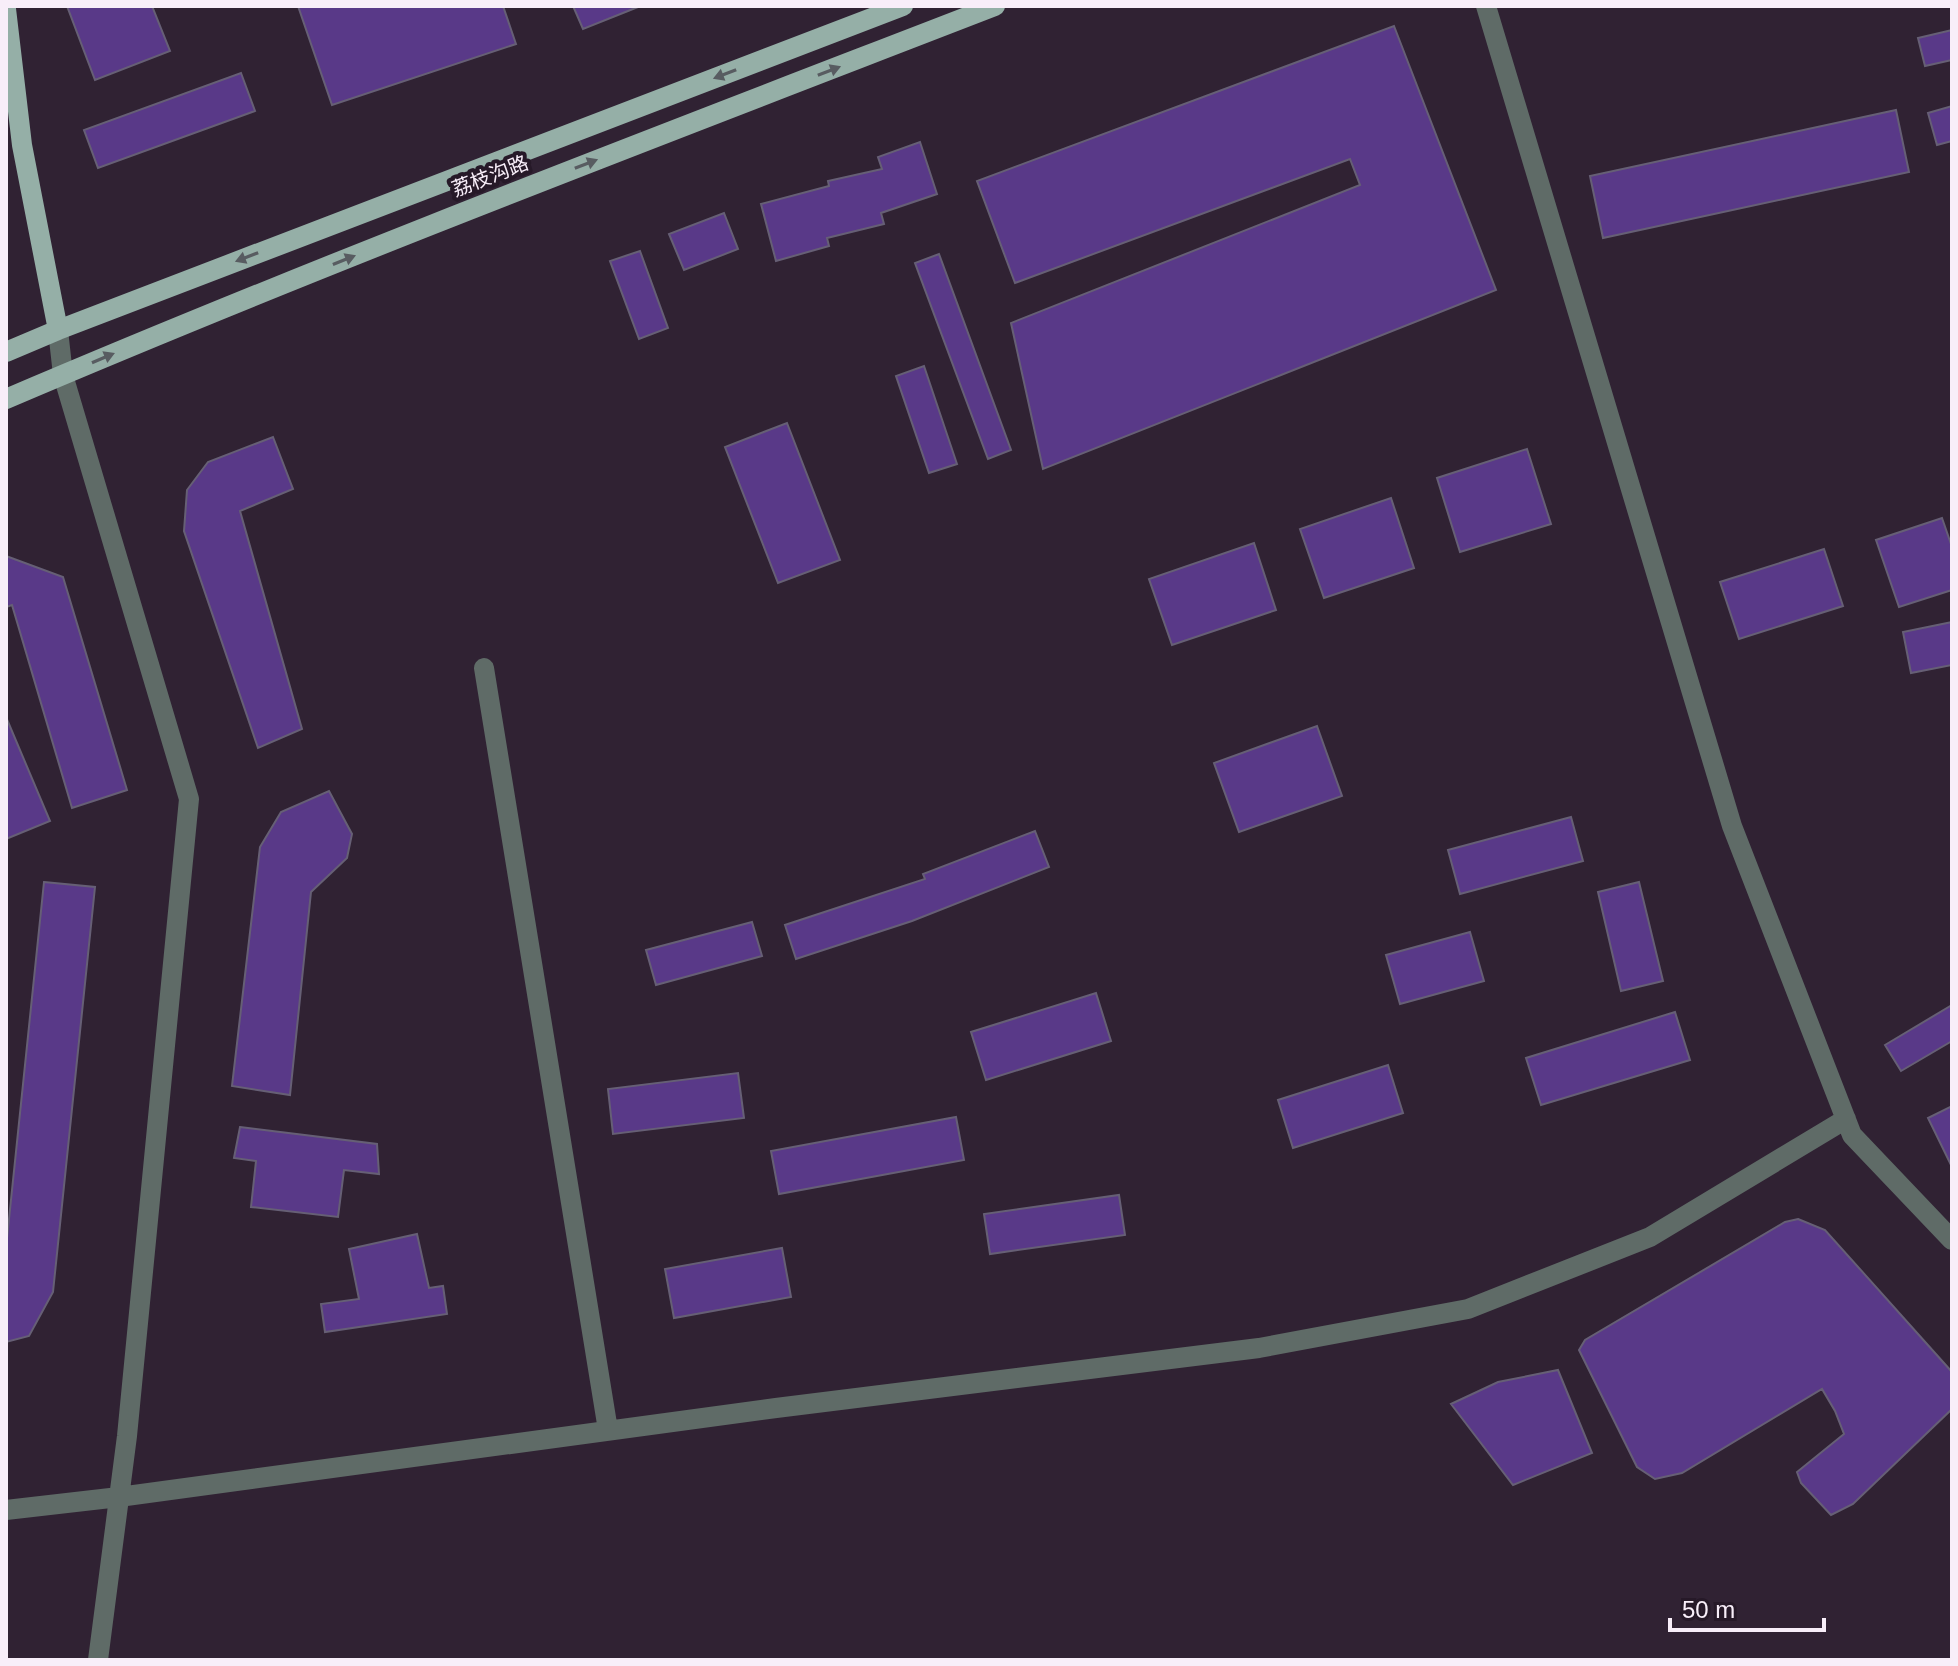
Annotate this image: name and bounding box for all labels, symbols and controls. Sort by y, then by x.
one-way arrow [817,64,841,77]
one-way arrow [713,68,737,81]
street label: 荔枝沟路 [449,151,531,201]
one-way arrow [574,157,598,170]
one-way arrow [235,251,259,264]
one-way arrow [332,253,356,266]
one-way arrow [92,351,115,364]
scale bar [1670,1582,1824,1632]
text: 50 m [1682,1596,1735,1623]

